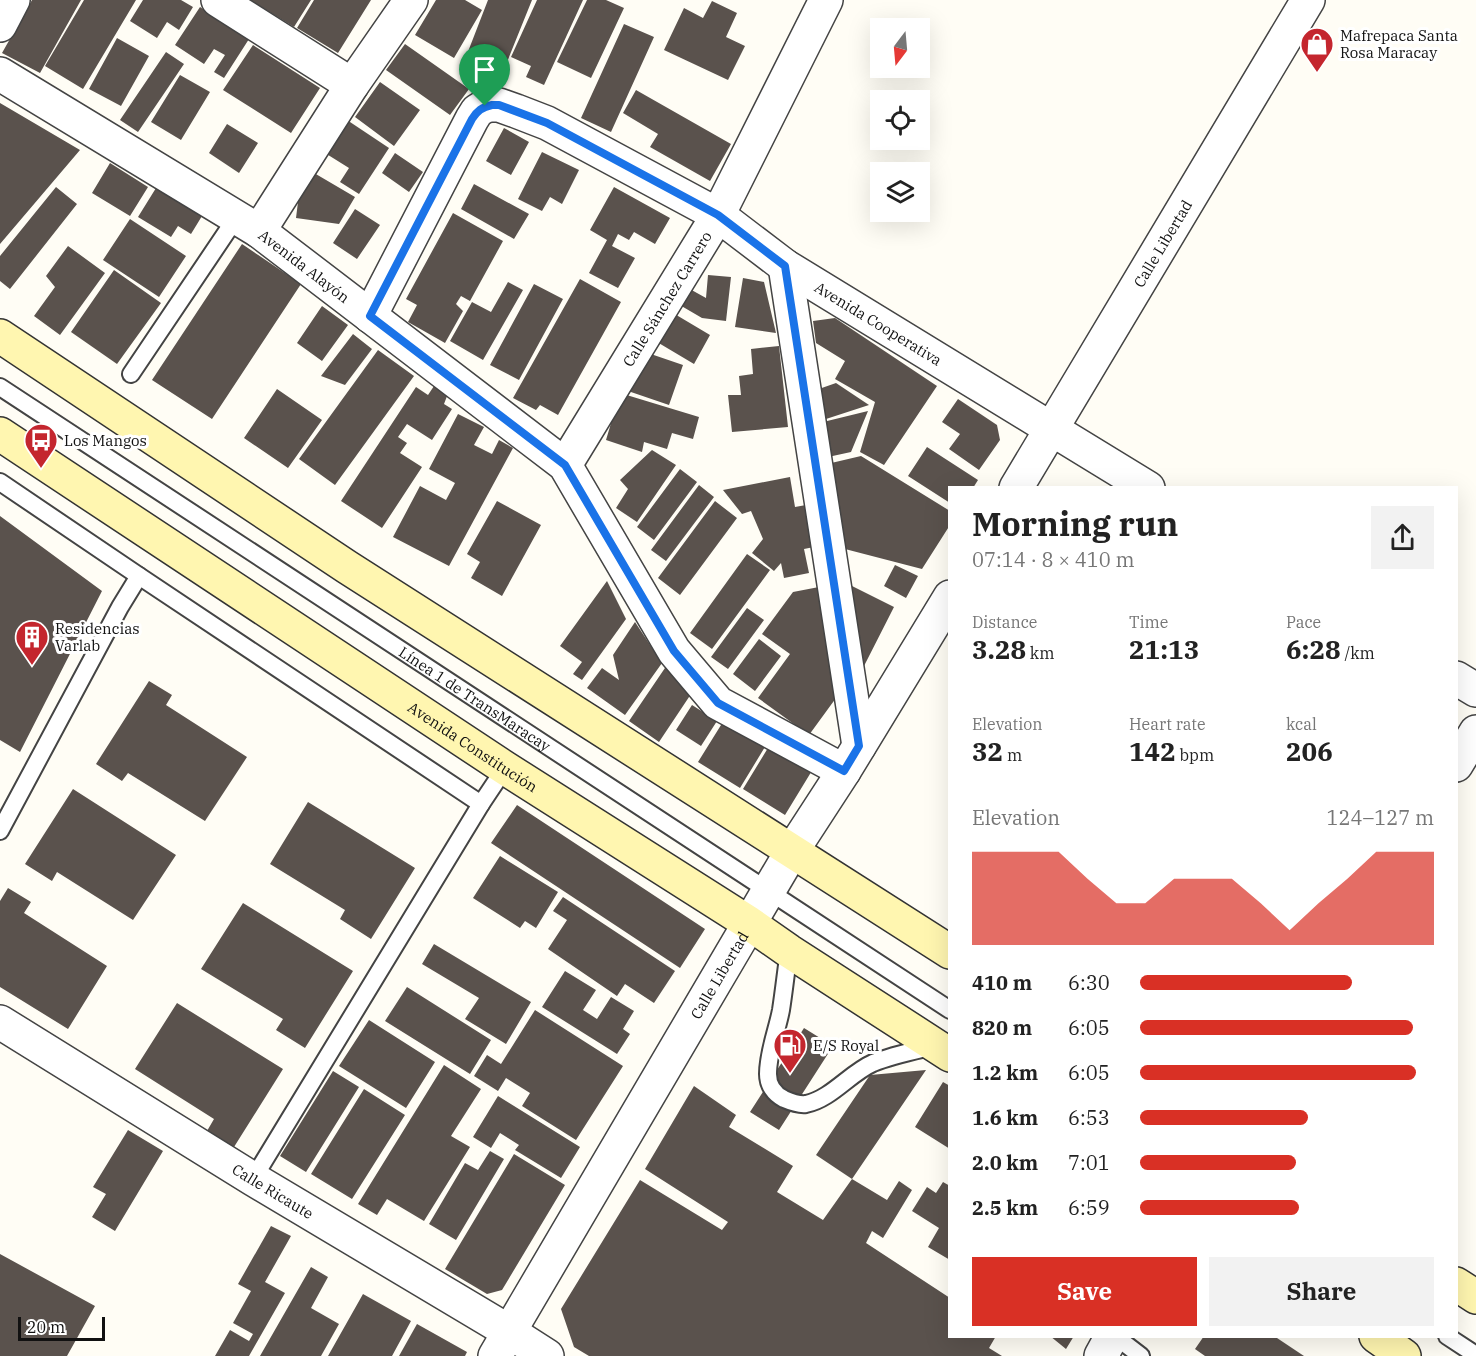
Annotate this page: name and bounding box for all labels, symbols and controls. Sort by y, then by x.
north arrow [870,18,930,78]
map controls [870,18,930,222]
shop icon: Mafrepaca Santa Rosa Maracay [1299,26,1335,73]
place label: Mafrepaca Santa Rosa Maracay [1340,26,1458,62]
pin [459,44,510,106]
icon: arrive [468,53,501,86]
button: locate [870,90,930,150]
button: layers [870,162,930,222]
street label: Calle Libertad [1129,196,1196,291]
street label: Avenida Alayón [255,225,354,307]
street label: Calle Sánchez Carrero [618,227,715,370]
street label: Avenida Cooperativa [811,277,946,369]
bus stop icon: Los Mangos [23,422,59,469]
place label: Los Mangos [64,431,147,450]
text: Morning run [972,502,1178,545]
button: share [1371,506,1434,569]
text: 07:14 · 8 × 410 m [972,546,1135,573]
text: Distance [972,612,1037,632]
text: Time [1129,612,1168,632]
text: Pace [1286,612,1321,632]
building icon: Residencias Varlab [14,619,50,666]
place label: Residencias Varlab [55,619,140,655]
text: 3.28 [972,632,1026,666]
text: 21:13 [1129,632,1199,666]
text: 6:28 [1286,632,1341,666]
street label: Línea 1 de TransMaracay [396,642,554,755]
text: km [1026,643,1054,663]
text: /km [1341,643,1375,663]
street label: Avenida Constitución [405,697,542,796]
text: Elevation [972,714,1042,734]
text: Heart rate [1129,714,1206,734]
text: kcal [1286,714,1317,734]
text: 32 [972,734,1003,768]
text: 142 [1129,734,1176,768]
text: 206 [1286,734,1333,768]
text: m [1003,745,1022,765]
text: bpm [1176,745,1214,765]
text: Elevation [972,804,1060,831]
text: 124–127 m [1327,804,1434,831]
street label: Calle Libertad [686,928,752,1022]
text: 410 m [972,969,1032,996]
text: 6:30 [1068,969,1110,996]
text: 820 m [972,1014,1032,1041]
text: 6:05 [1068,1014,1110,1041]
fuel station icon: E/S Royal [772,1027,808,1074]
place label: E/S Royal [813,1036,879,1055]
text: 1.2 km [972,1059,1038,1086]
text: 6:05 [1068,1059,1110,1086]
text: 1.6 km [972,1104,1038,1131]
text: 6:53 [1068,1104,1110,1131]
text: 2.0 km [972,1149,1038,1176]
text: 7:01 [1068,1149,1110,1176]
street label: Calle Ricaute [229,1159,317,1223]
text: 2.5 km [972,1194,1038,1221]
text: 6:59 [1068,1194,1110,1221]
button: Save [972,1257,1197,1326]
button: Share [1209,1257,1434,1326]
scale bar [18,1314,105,1342]
text: 20 m [27,1317,65,1337]

